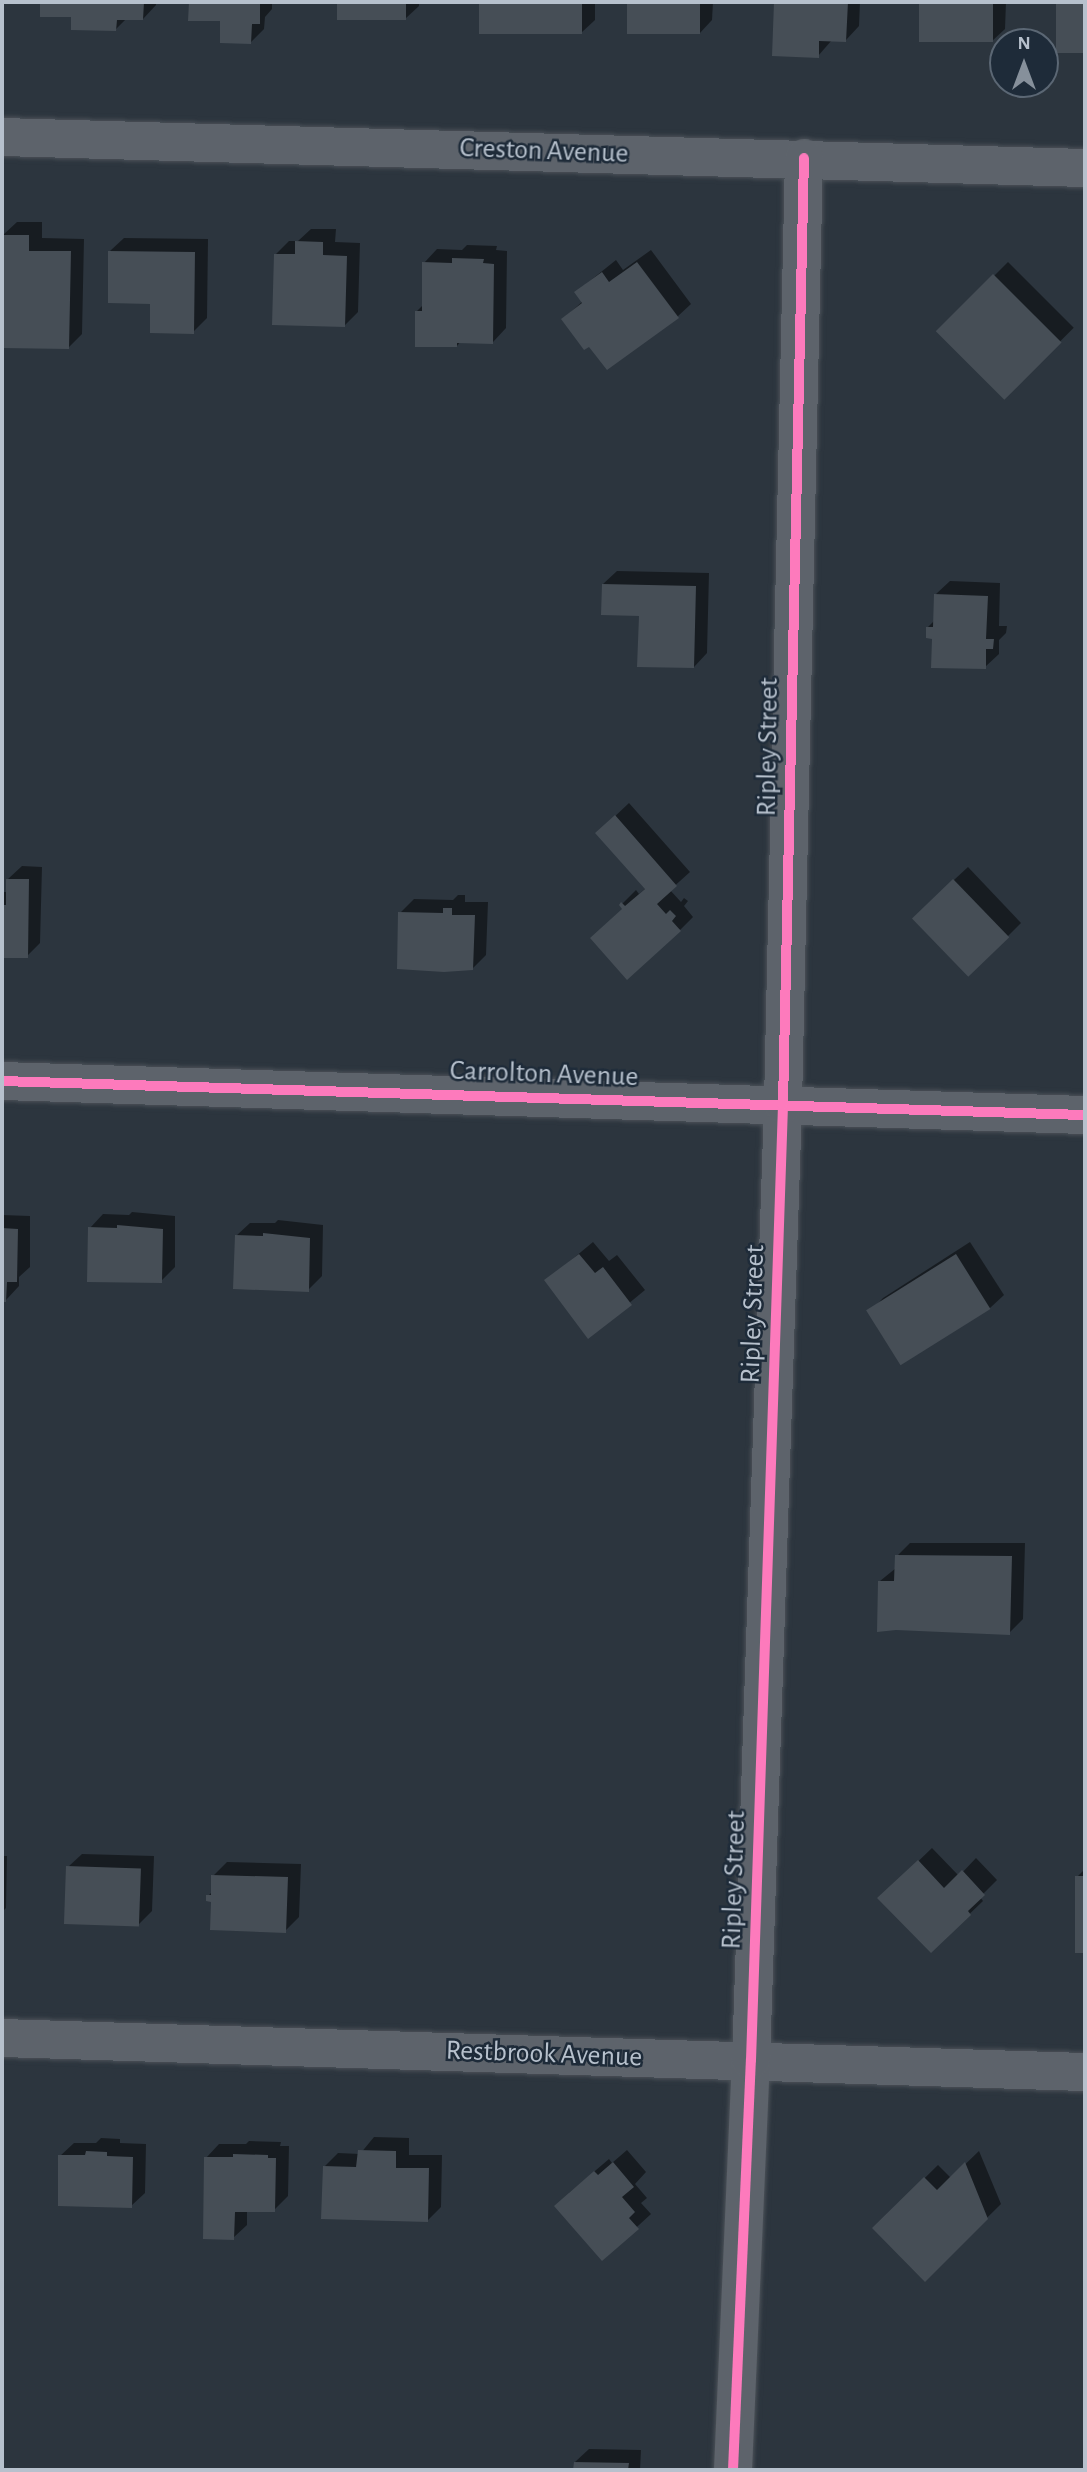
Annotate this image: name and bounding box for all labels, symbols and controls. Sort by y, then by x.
north arrow [989,28,1059,98]
text: N [1017,34,1031,53]
street label: Creston Avenue [459,131,629,171]
street label: Ripley Street [750,677,786,817]
street label: Carrolton Avenue [449,1054,639,1094]
street label: Ripley Street [734,1244,772,1384]
street label: Ripley Street [715,1810,753,1950]
street label: Restbrook Avenue [445,2034,643,2074]

